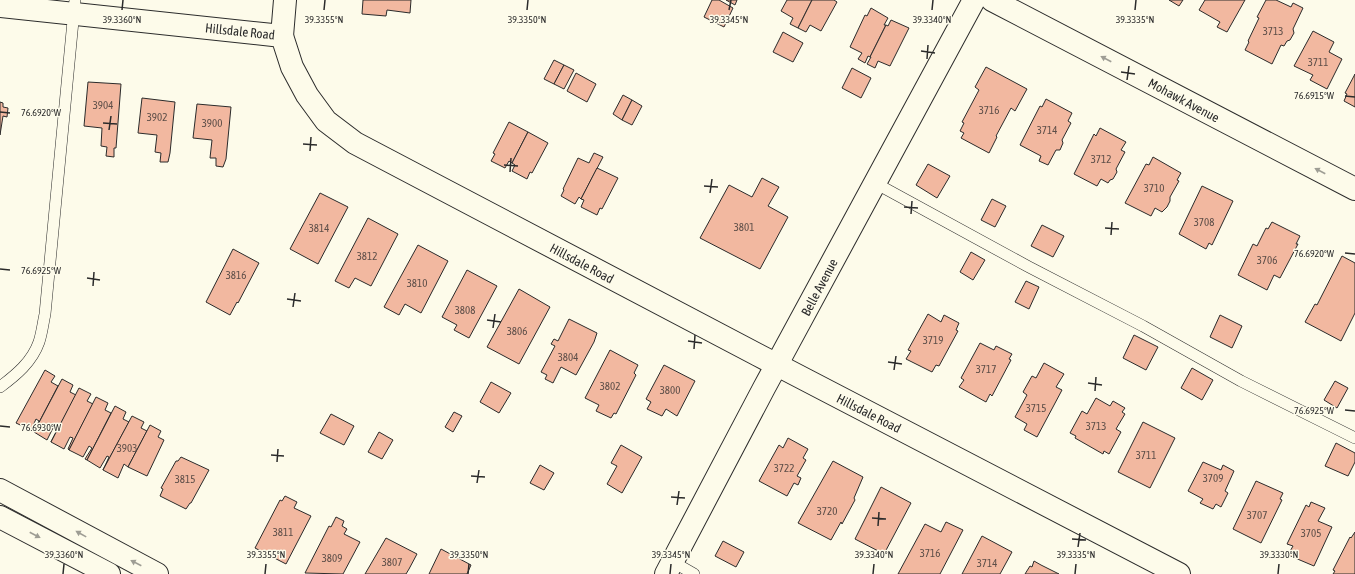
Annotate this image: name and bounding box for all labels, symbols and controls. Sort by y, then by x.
text: 39.3360°N [103,14,141,25]
text: 39.3355°N [305,14,343,25]
text: 39.3350°N [508,14,546,25]
text: 39.3345°N [710,14,748,25]
text: 39.3340°N [913,14,951,25]
text: 39.3335°N [1116,14,1154,25]
street label: Hillsdale Road [204,20,276,43]
house number: 3713 [1263,25,1283,37]
one-way arrow [1100,56,1112,63]
house number: 3711 [1308,56,1328,68]
street label: Mohawk Avenue [1146,75,1222,126]
text: 76.6915°W [1294,90,1335,101]
house number: 3904 [93,99,113,111]
house number: 3716 [979,104,999,116]
text: 76.6920°W [21,107,62,118]
house number: 3902 [147,111,167,123]
house number: 3900 [202,117,222,129]
house number: 3714 [1037,124,1057,136]
house number: 3712 [1091,153,1111,165]
one-way arrow [1315,168,1326,174]
house number: 3710 [1144,182,1164,194]
house number: 3708 [1194,216,1214,228]
house number: 3801 [734,221,754,233]
house number: 3814 [309,222,329,234]
street label: Hillsdale Road [547,240,616,287]
text: 76.6920°W [1294,248,1335,259]
house number: 3812 [357,250,377,262]
house number: 3706 [1257,254,1277,266]
street label: Belle Avenue [798,256,841,318]
text: 76.6925°W [21,265,62,276]
house number: 3816 [226,269,246,281]
house number: 3810 [407,277,427,289]
house number: 3808 [455,304,475,316]
house number: 3806 [507,325,527,337]
house number: 3719 [923,334,943,346]
house number: 3804 [558,351,578,363]
house number: 3717 [976,363,996,375]
house number: 3802 [600,380,620,392]
house number: 3800 [660,384,680,396]
street label: Hillsdale Road [834,391,903,436]
house number: 3715 [1026,402,1046,414]
text: 76.6925°W [1294,405,1335,416]
house number: 3713 [1086,420,1106,432]
text: 76.6930°W [21,422,62,433]
house number: 3903 [117,442,137,454]
house number: 3711 [1136,449,1156,461]
house number: 3722 [774,462,794,474]
house number: 3709 [1203,472,1223,484]
house number: 3815 [175,473,195,485]
house number: 3720 [817,505,837,517]
house number: 3707 [1247,509,1267,521]
house number: 3811 [273,526,293,538]
house number: 3705 [1301,527,1321,539]
one-way arrow [75,530,87,537]
one-way arrow [29,532,40,538]
house number: 3716 [920,547,940,559]
text: 39.3360°N [45,549,83,560]
text: 39.3355°N [247,549,285,560]
text: 39.3350°N [450,549,488,560]
text: 39.3345°N [652,549,690,560]
text: 39.3340°N [855,549,893,560]
text: 39.3335°N [1057,549,1095,560]
text: 39.3330°N [1260,549,1298,560]
house number: 3809 [322,552,342,564]
house number: 3807 [382,556,402,568]
house number: 3714 [977,557,997,569]
one-way arrow [131,560,142,566]

